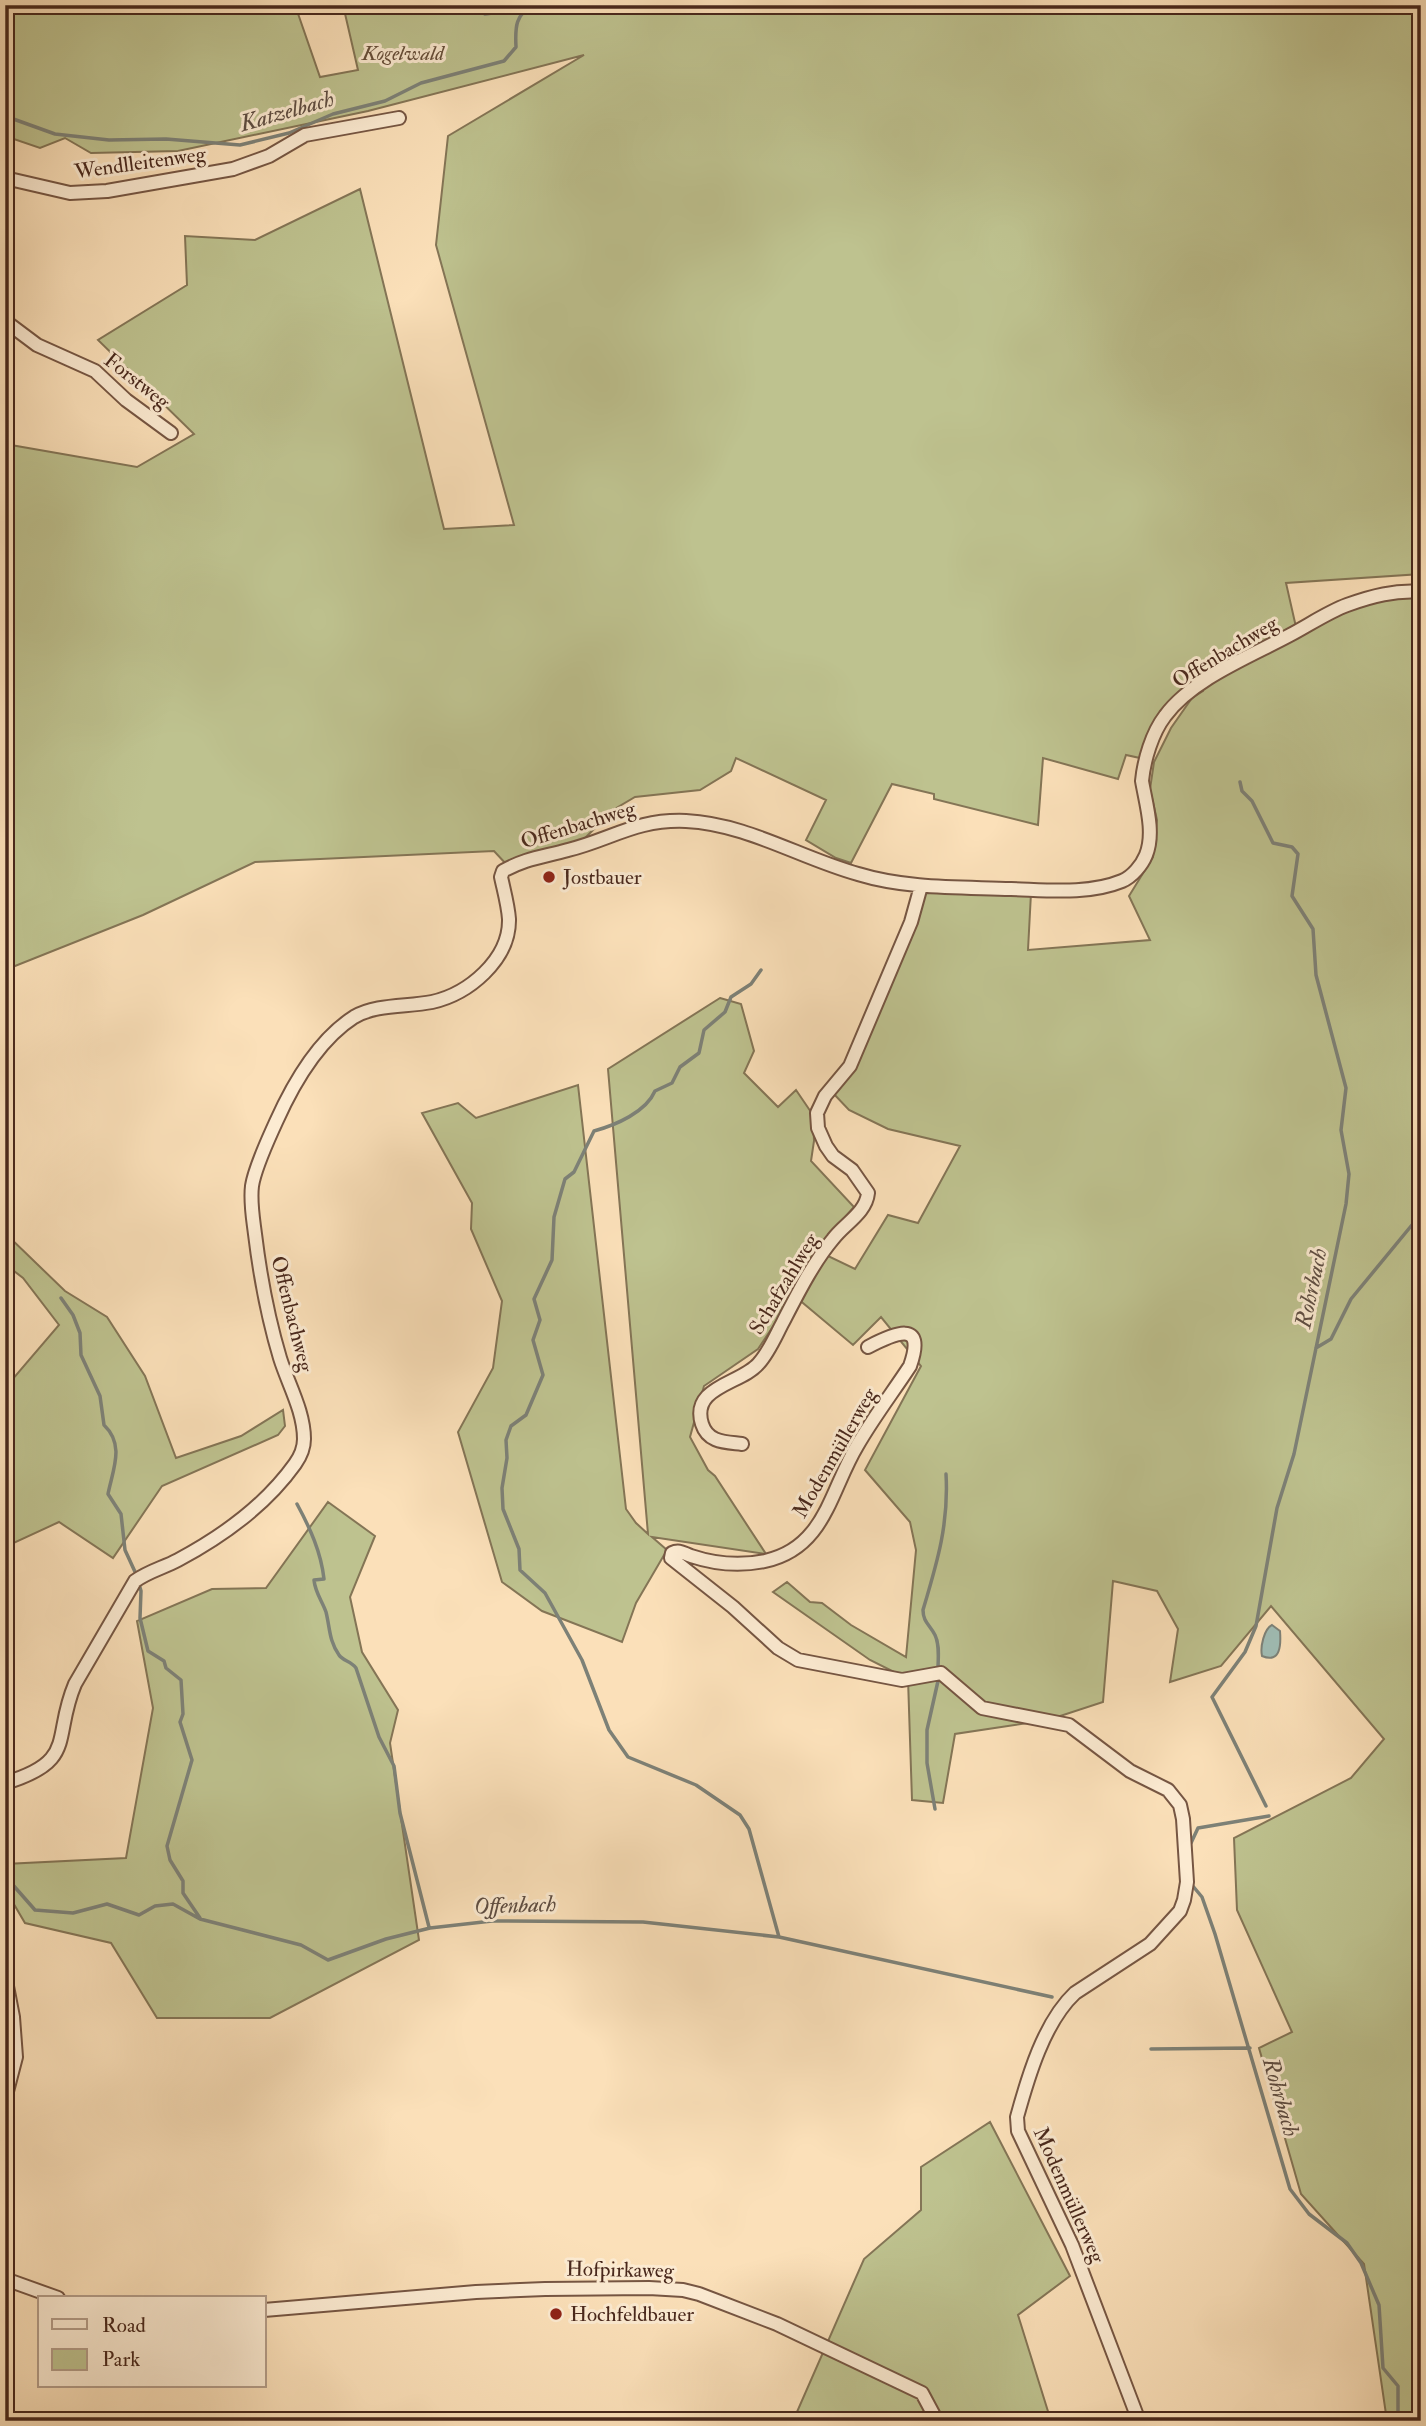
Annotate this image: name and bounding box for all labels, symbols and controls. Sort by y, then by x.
park label: Kogelwald [361,40,445,67]
water label: Katzelbach [236,84,337,139]
street label: Wendlleitenweg [72,140,208,186]
street label: Forstweg [99,347,176,416]
street label: Offenbachweg [1167,610,1283,694]
street label: Offenbachweg [517,795,639,855]
place label: Jostbauer [562,864,642,891]
marker: Jostbauer [541,869,557,885]
street label: Schafzahlweg [743,1228,825,1340]
water label: Rohrbach [1288,1245,1334,1332]
street label: Offenbachweg [265,1253,320,1375]
street label: Modenmüllerweg [787,1382,884,1523]
water label: Offenbach [473,1889,557,1921]
water label: Rohrbach [1256,2053,1306,2140]
street label: Modenmüllerweg [1027,2123,1111,2268]
street label: Hofpirkaweg [566,2256,675,2284]
legend [38,2296,266,2388]
place label: Hochfeldbauer [570,2301,694,2328]
marker: Hochfeldbauer [548,2306,564,2322]
text: Road [102,2312,147,2339]
text: Park [102,2346,140,2373]

